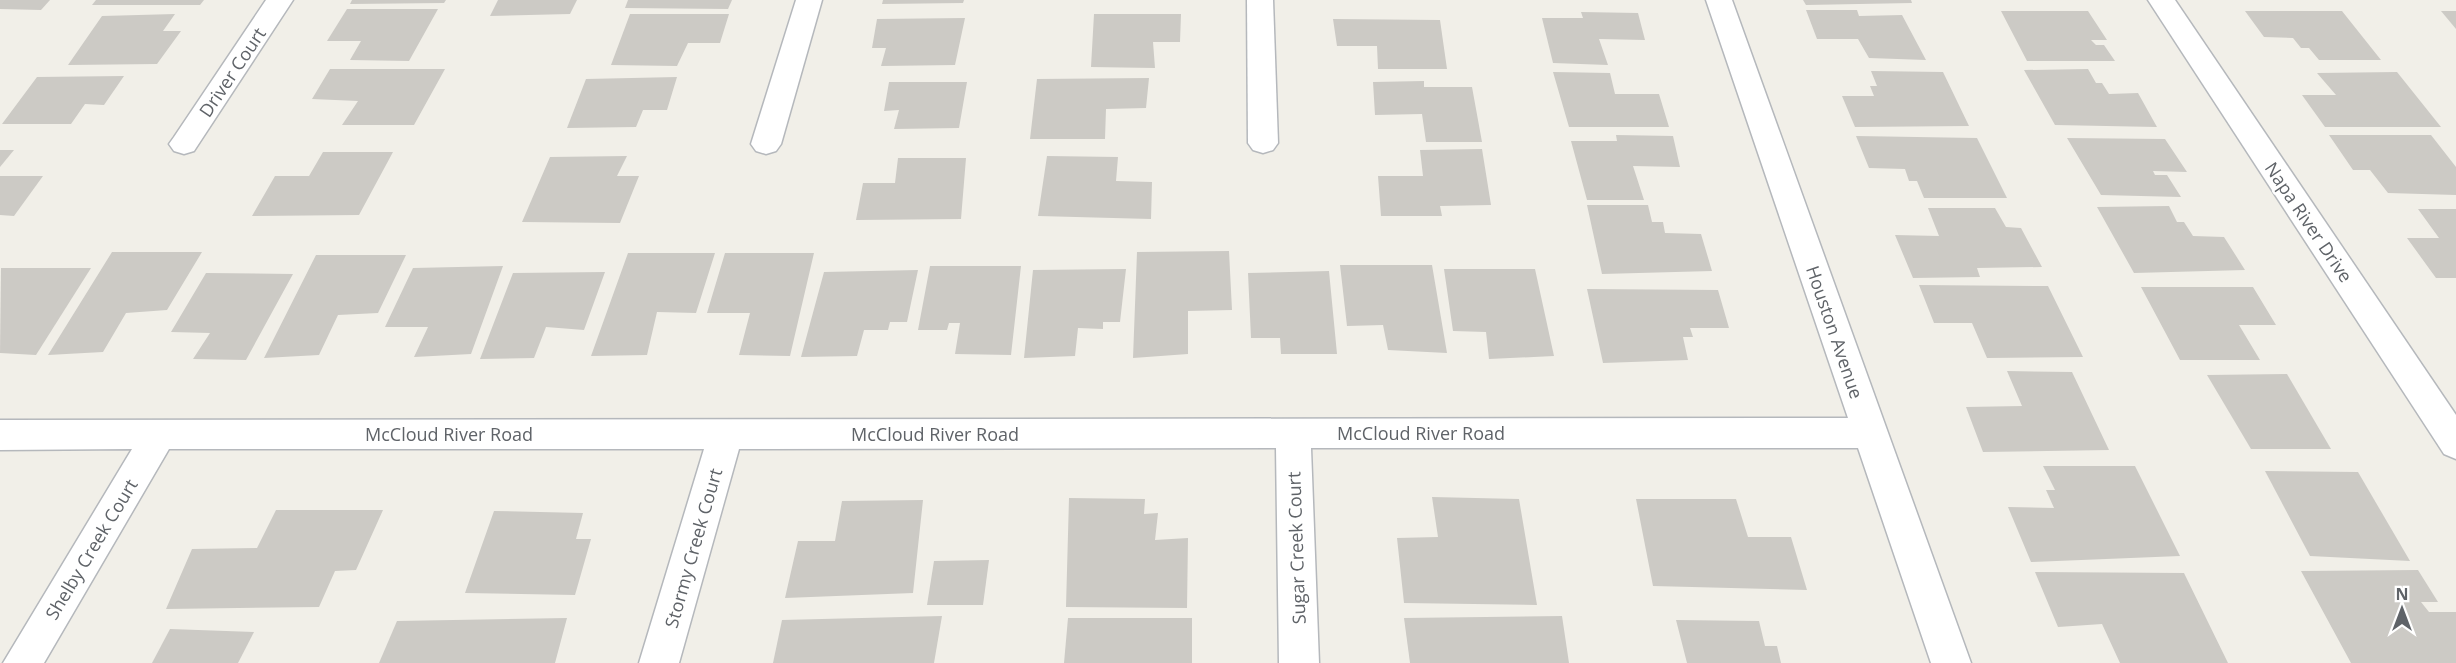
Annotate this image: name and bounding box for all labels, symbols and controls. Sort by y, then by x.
street label: Driver Court [193,23,271,121]
street label: Napa River Drive [2260,157,2358,287]
street label: Houston Avenue [1801,262,1869,402]
street label: McCloud River Road [1337,421,1505,445]
street label: McCloud River Road [365,422,533,446]
street label: McCloud River Road [851,422,1019,446]
street label: Stormy Creek Court [659,465,727,631]
street label: Sugar Creek Court [1281,471,1311,625]
street label: Shelby Creek Court [39,474,143,624]
north arrow [2372,579,2432,639]
text: N [2395,583,2409,605]

